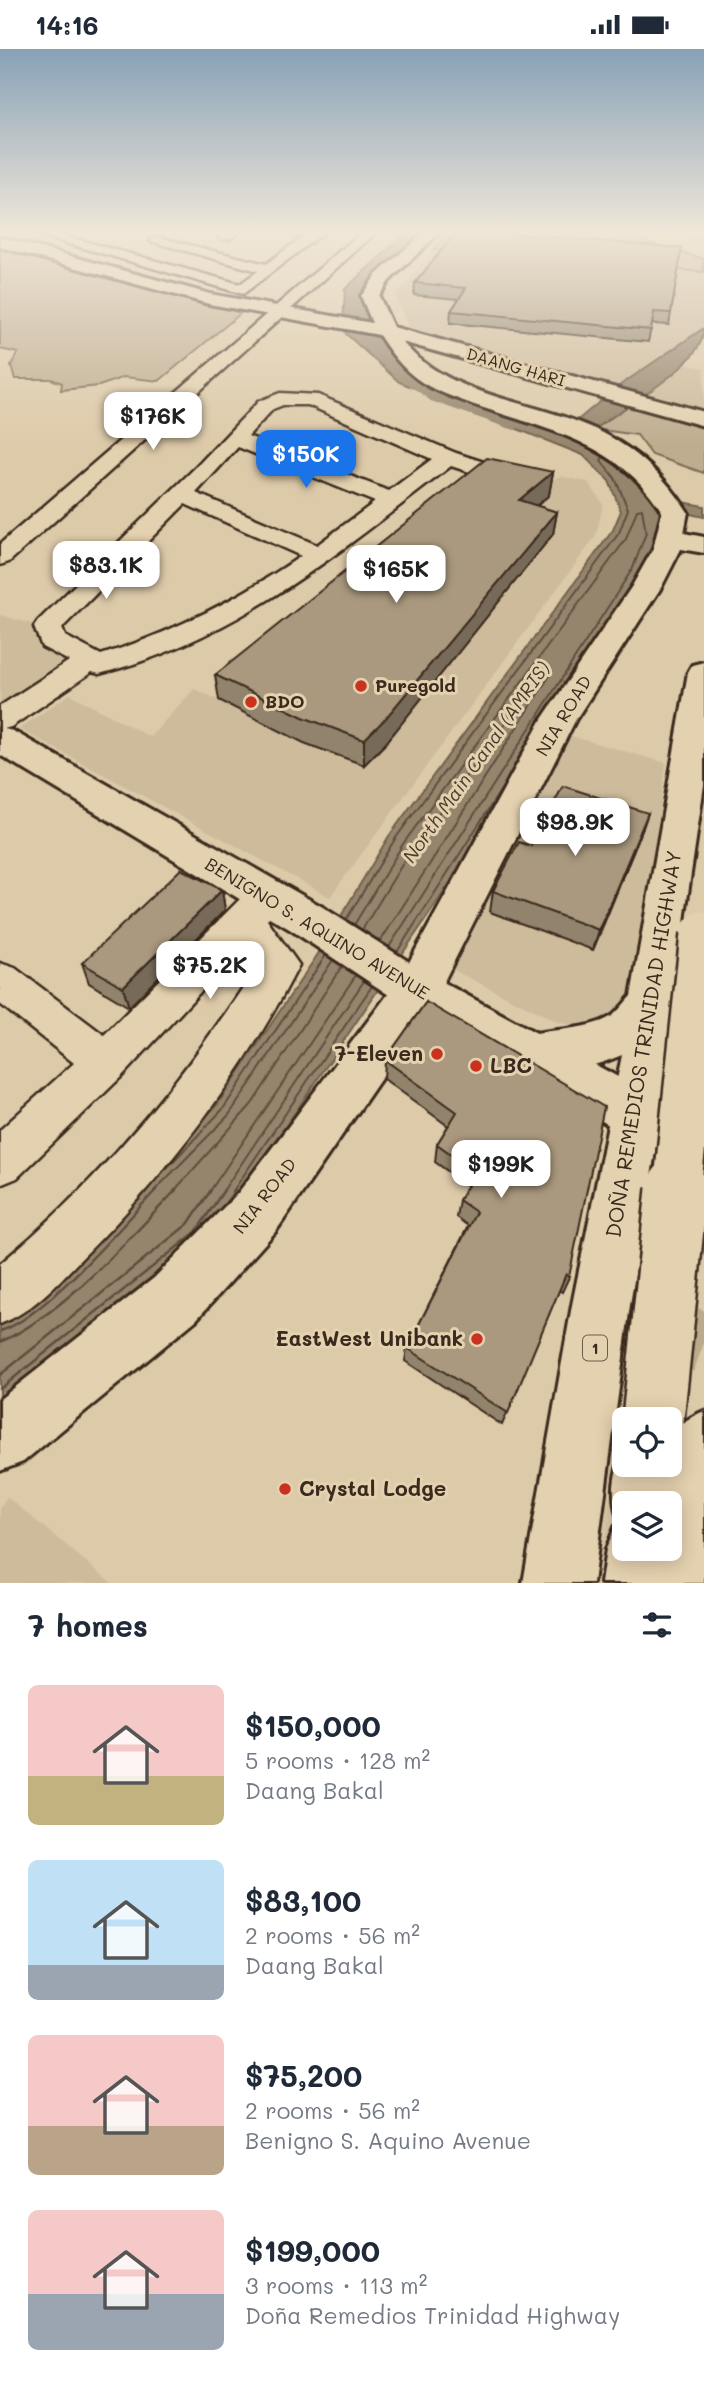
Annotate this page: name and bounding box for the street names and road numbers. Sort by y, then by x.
street label: DAANG HARI [464,342,568,391]
street label: NIA ROAD [530,671,597,760]
street label: DOÑA REMEDIOS TRINIDAD HIGHWAY [599,848,686,1239]
street label: BENIGNO S. AQUINO AVENUE [201,852,434,1005]
street label: NIA ROAD [227,1153,301,1238]
road number: 1 [583,1336,607,1361]

